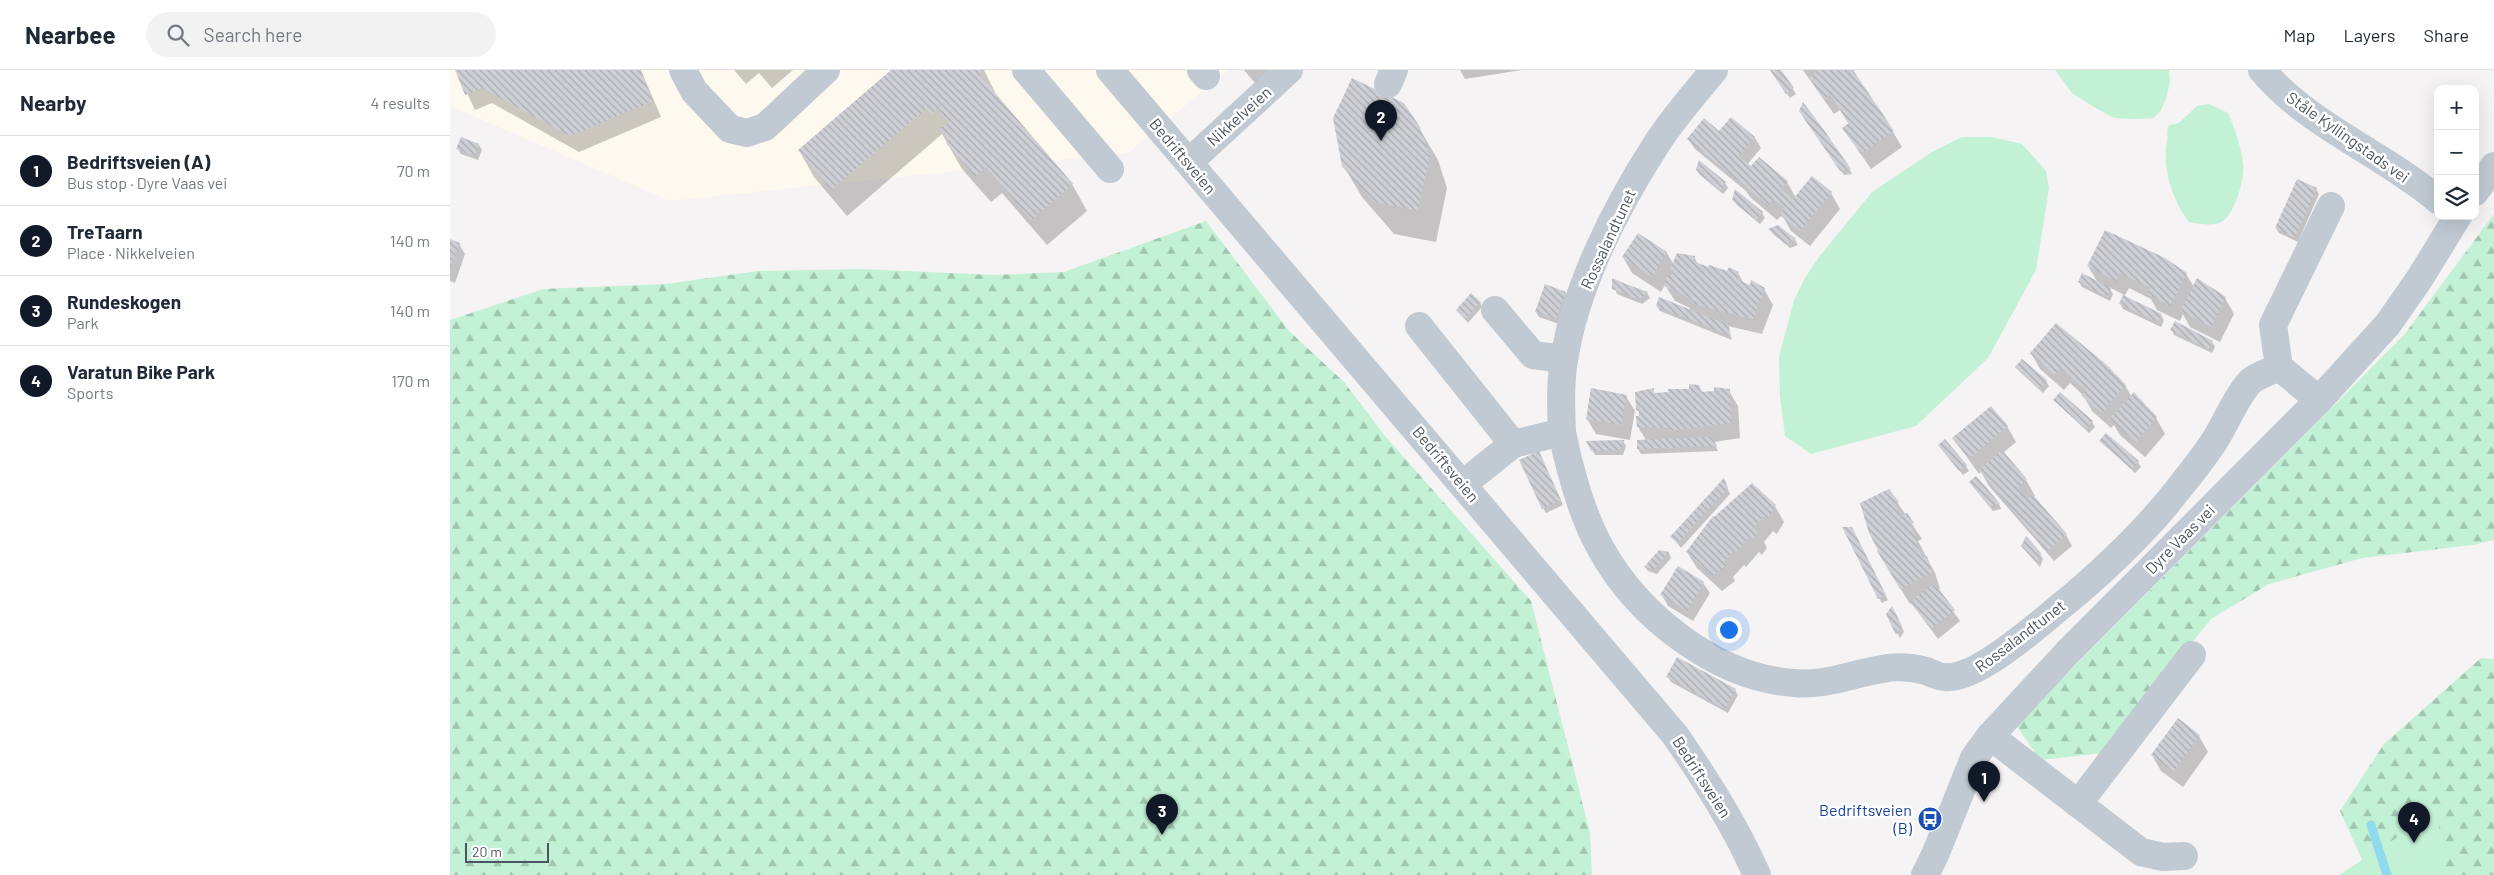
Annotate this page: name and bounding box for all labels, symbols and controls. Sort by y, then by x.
search box [146,12,496,57]
text: Nearbee [25,20,116,49]
icon: search [164,21,192,49]
text: Search here [204,23,302,46]
text: Map [2283,24,2315,46]
text: Layers [2343,24,2396,46]
text: Share [2424,24,2469,46]
street label: Nikkelveien [1203,82,1275,149]
map controls [2434,85,2479,220]
button: + [2434,85,2479,130]
street label: Ståle Kyllingstads vei [2283,87,2413,186]
text: Nearby [20,90,86,115]
text: 4 results [370,93,430,112]
pin: 2 [1365,100,1397,141]
street label: Bedriftsveien [1146,114,1221,197]
button: − [2434,130,2479,175]
text: Bedriftsveien (A) [67,150,210,173]
text: 1 [33,161,39,180]
text: 70 m [397,161,430,180]
text: Bus stop · Dyre Vaas vei [67,173,227,192]
button: layers [2434,175,2479,220]
street label: Rossalandtunet [1576,186,1639,292]
text: TreTaarn [67,220,143,243]
text: 2 [32,231,40,250]
text: 140 m [390,231,430,250]
text: Place · Nikkelveien [67,243,195,262]
text: Rundeskogen [67,290,181,313]
text: 3 [32,301,40,320]
text: 140 m [390,301,430,320]
text: Park [67,313,98,332]
text: Varatun Bike Park [67,360,215,383]
text: 4 [31,371,41,390]
text: 170 m [391,371,430,390]
text: Sports [67,383,113,402]
street label: Bedriftsveien [1409,422,1484,505]
street label: Dyre Vaas vei [2141,500,2218,577]
street label: Rossalandtunet [1971,595,2069,676]
your location [1716,617,1742,643]
street label: Bedriftsveien [1669,733,1736,821]
pin: 1 [1968,761,2000,802]
pin: 3 [1146,794,1178,835]
place label: Bedriftsveien (B) [1819,800,1913,837]
pin: 4 [2398,802,2430,843]
bus stop icon: Bedriftsveien (B) [1917,806,1943,832]
scale bar [465,840,549,863]
text: 20 m [472,843,502,860]

